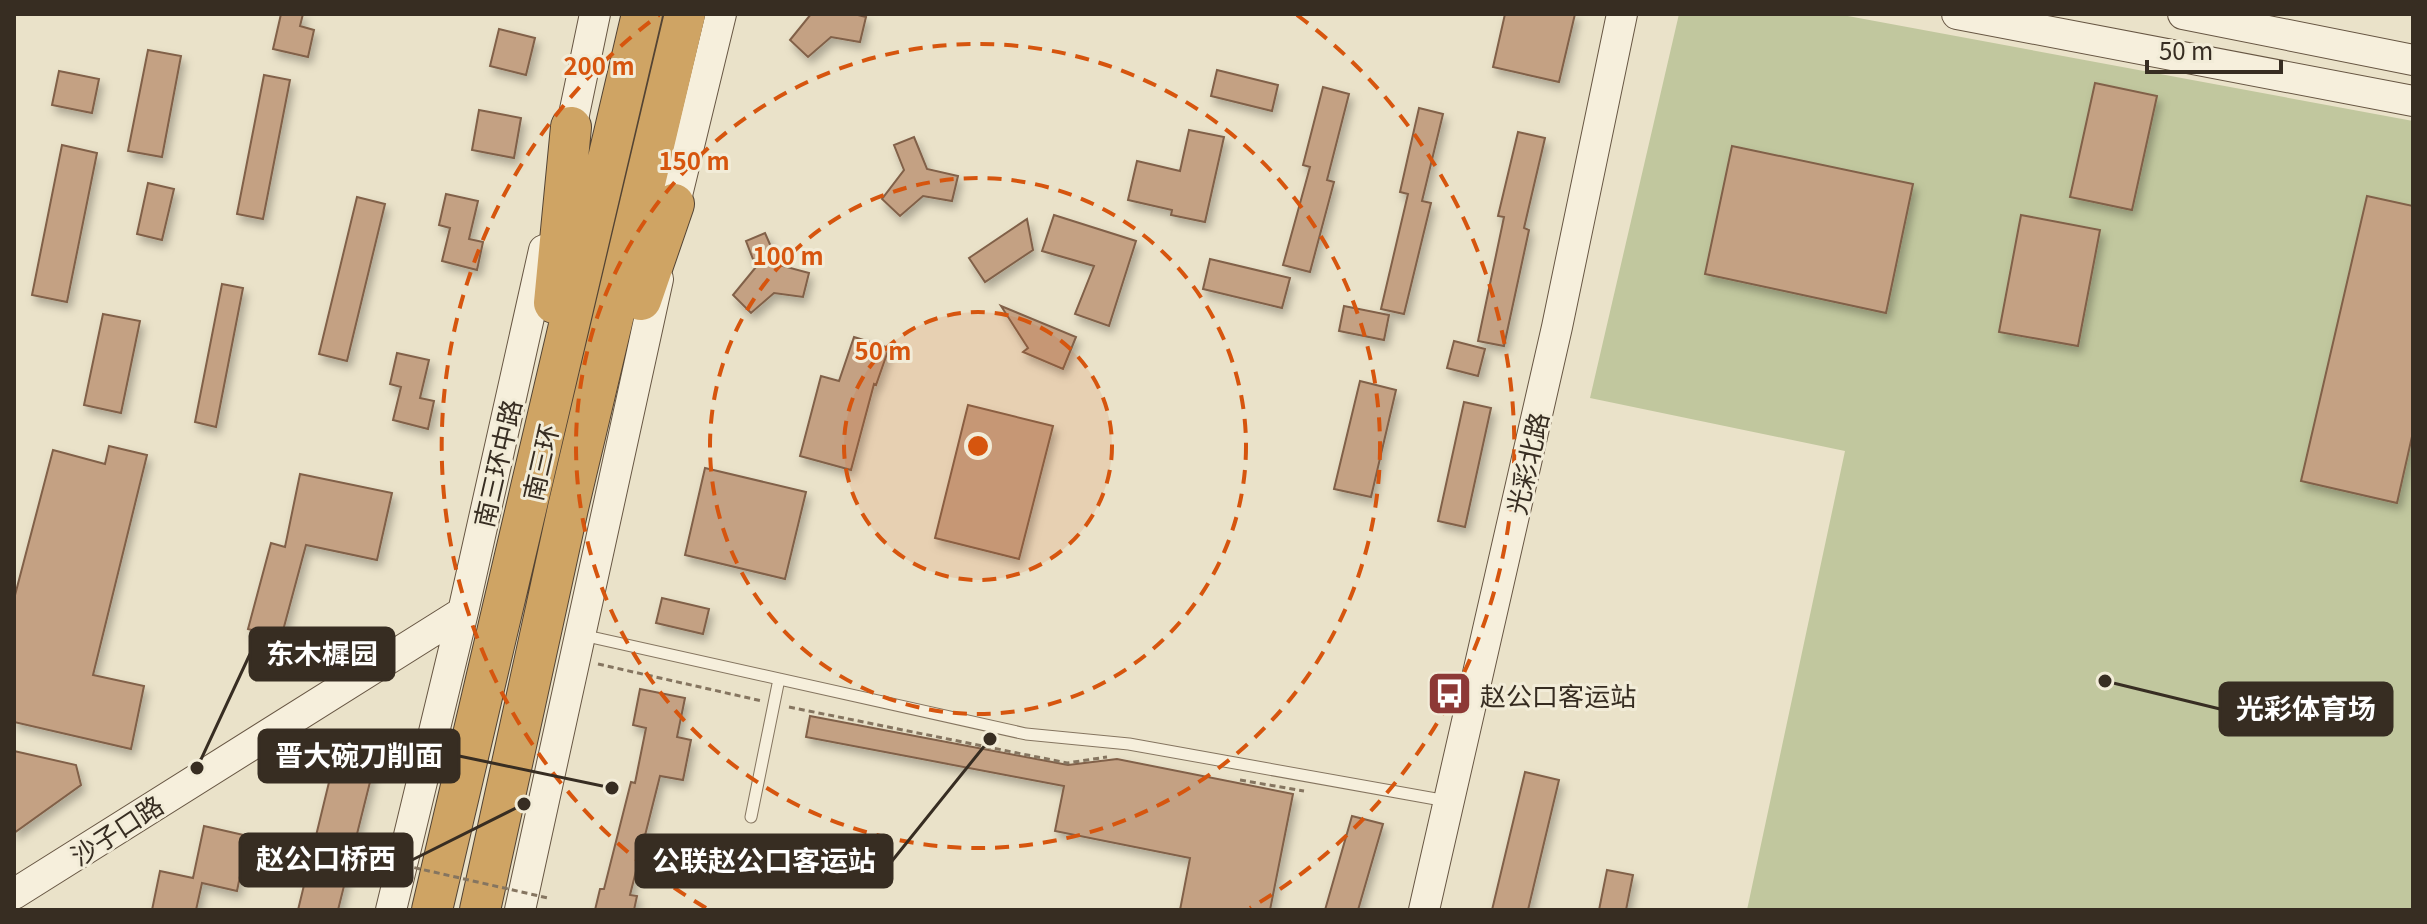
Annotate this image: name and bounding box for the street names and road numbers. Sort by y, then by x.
street label: 南三环中路 [463,395,529,531]
street label: 光彩北路 [1496,408,1556,518]
street label: 南三环 [512,420,566,504]
street label: 沙子口路 [62,785,170,873]

